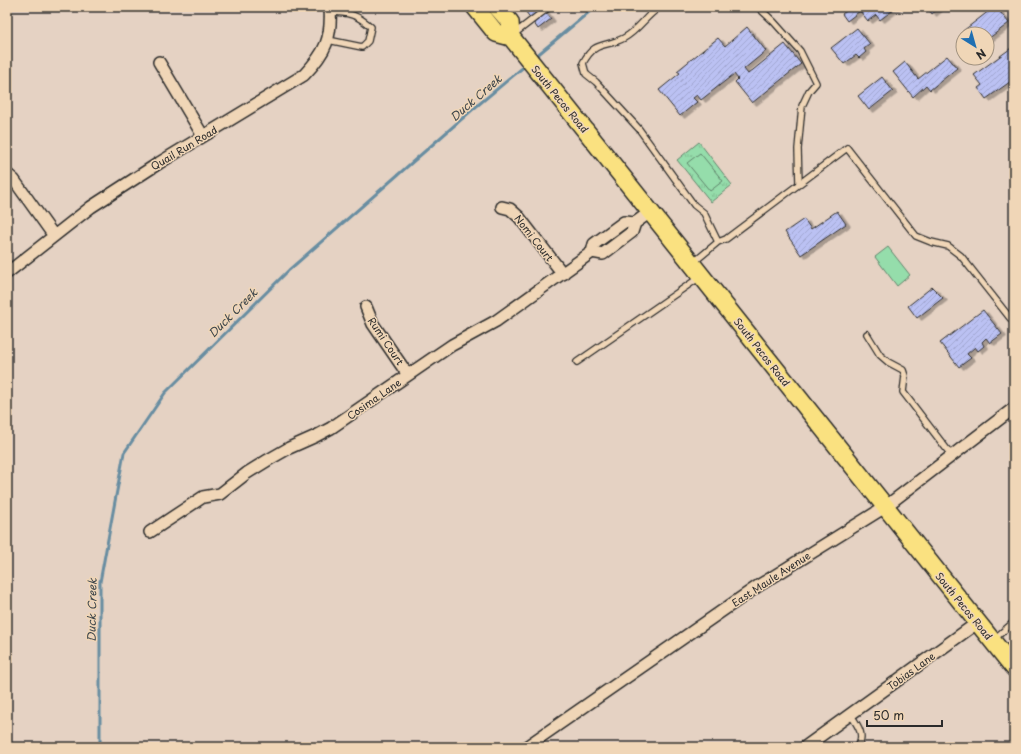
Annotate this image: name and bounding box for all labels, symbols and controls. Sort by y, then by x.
north arrow [955,26,995,66]
text: N [972,45,990,64]
street label: South Pecos Road [528,62,593,136]
water label: Duck Creek [446,69,506,125]
street label: Quail Run Road [148,122,220,173]
street label: Nomi Court [511,211,557,264]
water label: Duck Creek [204,283,262,341]
street label: Rumi Court [365,314,408,368]
street label: South Pecos Road [731,314,794,389]
street label: Cosima Lane [344,374,404,423]
street label: East Maule Avenue [728,547,813,610]
street label: South Pecos Road [932,569,997,643]
water label: Duck Creek [82,577,101,642]
street label: Tobias Lane [884,648,938,693]
scale bar [867,702,942,728]
text: 50 m [873,706,904,724]

